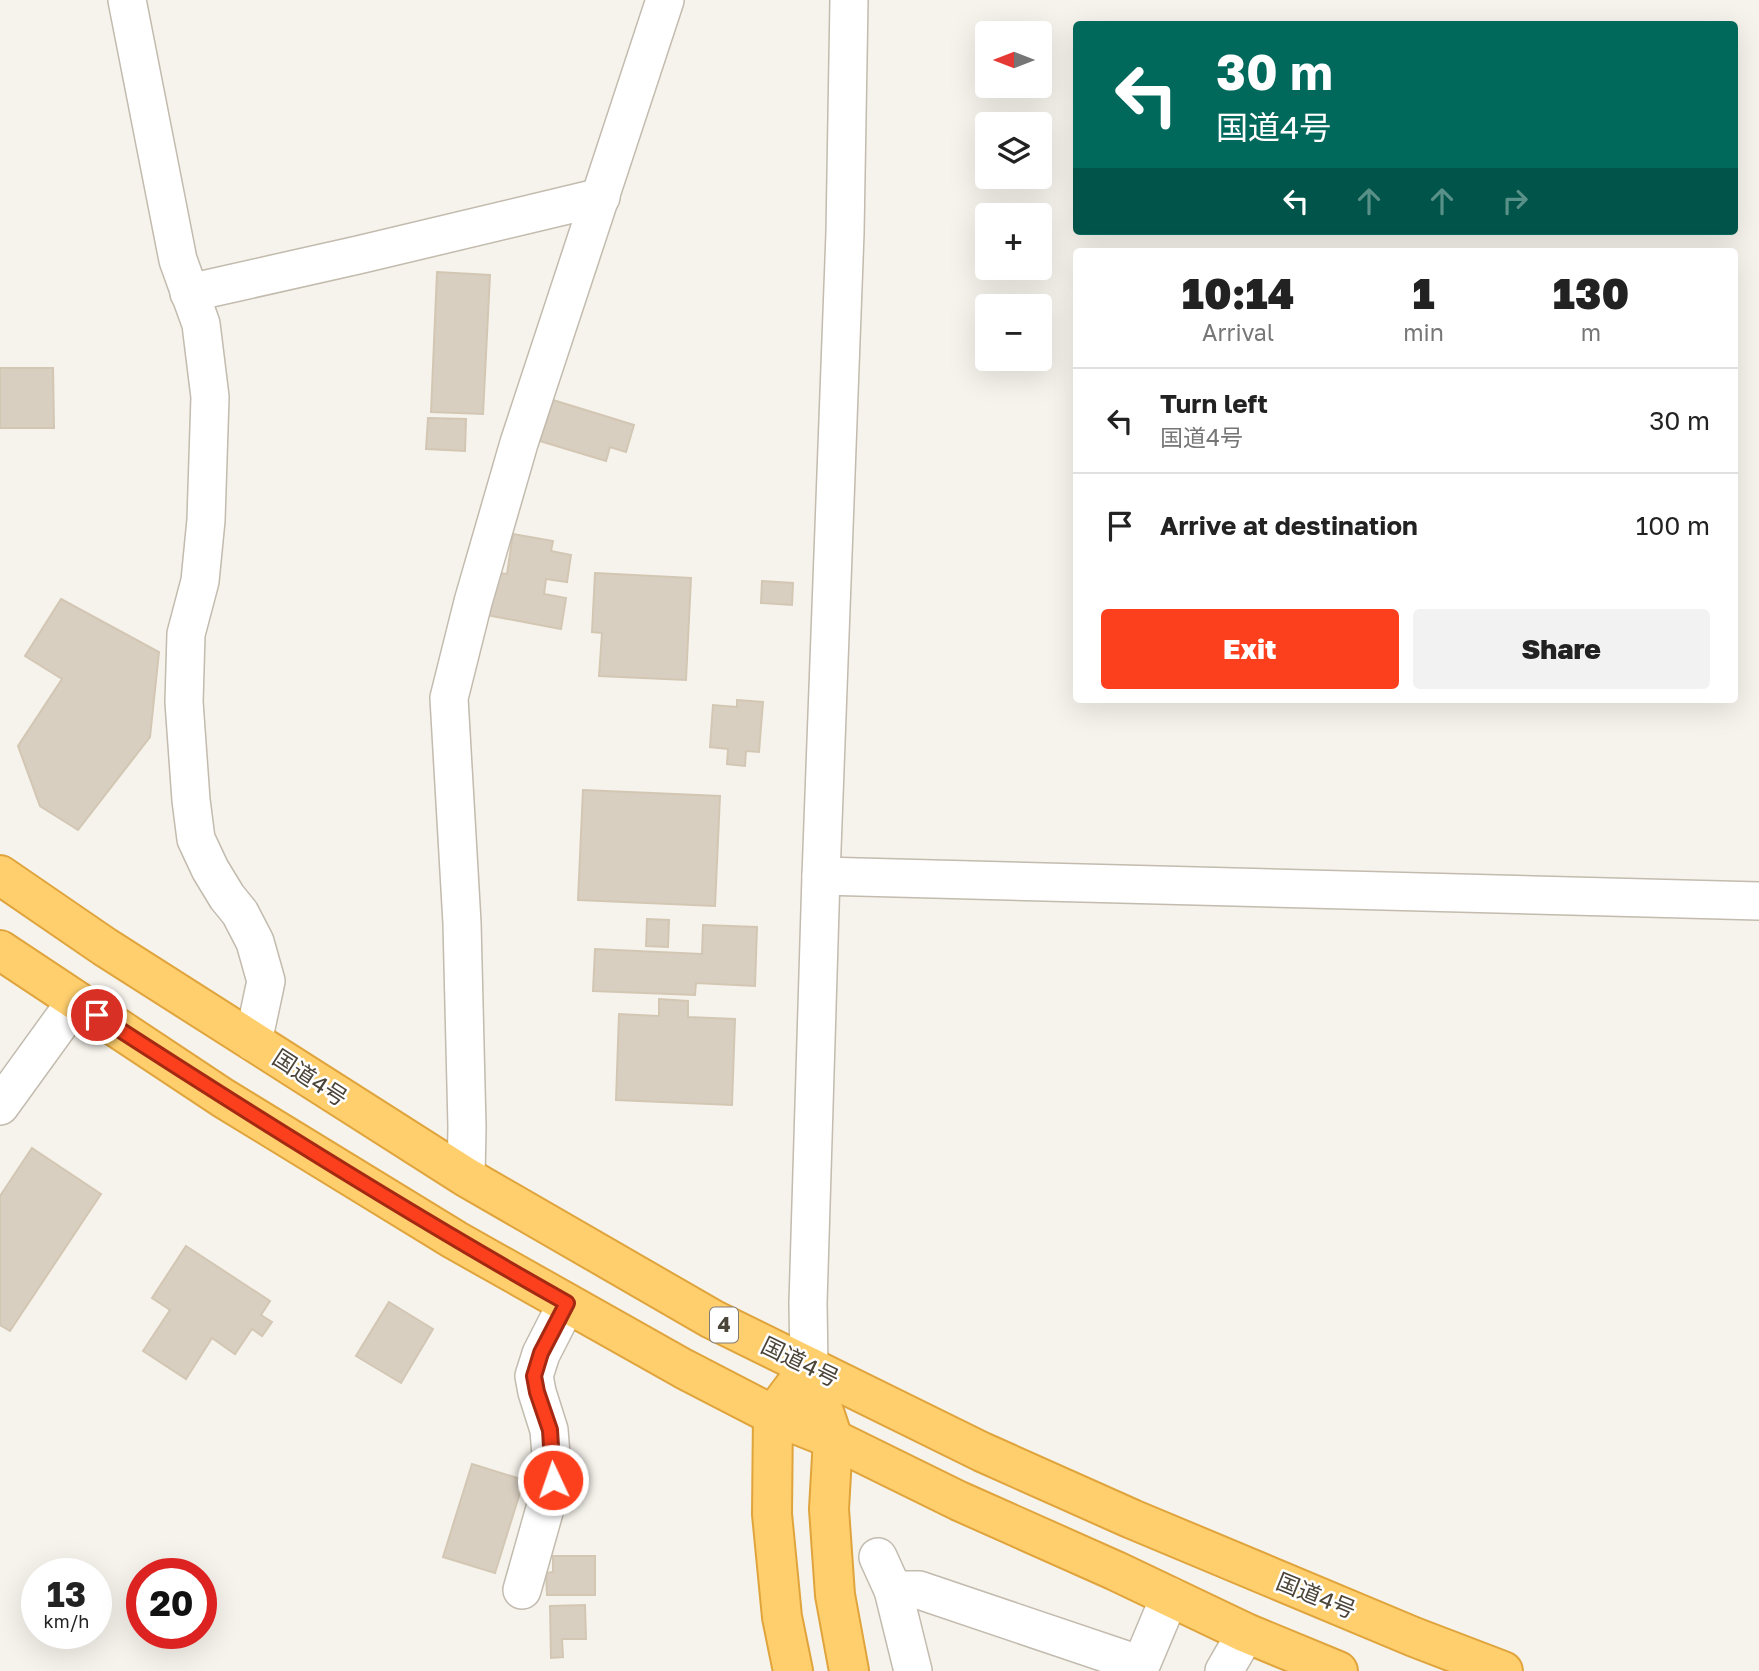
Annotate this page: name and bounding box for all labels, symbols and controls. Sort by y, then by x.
north arrow [975,21,1052,98]
map controls [975,21,1052,371]
text: 30 m [1216,42,1333,101]
icon: left [1101,49,1192,140]
text: 国道4号 [1216,108,1332,146]
button: layers [975,112,1052,189]
icon: left [1277,182,1315,220]
icon: ahead [1350,182,1388,220]
icon: ahead [1423,182,1461,220]
icon: right [1496,182,1534,220]
button: + [975,203,1052,280]
text: 10:14 [1182,268,1294,318]
text: 1 [1413,268,1435,318]
text: 130 [1553,268,1629,318]
button: − [975,294,1052,371]
text: Arrival [1202,318,1274,346]
text: min [1403,318,1444,346]
text: m [1581,318,1601,346]
text: Turn left [1160,388,1268,419]
icon: left [1101,402,1139,440]
text: 30 m [1649,405,1710,436]
text: 国道4号 [1160,423,1243,451]
icon: arrive [1101,507,1139,545]
text: Arrive at destination [1160,510,1418,541]
text: 100 m [1636,510,1710,541]
button: Exit [1101,609,1399,689]
button: Share [1413,609,1710,689]
pin [67,985,127,1045]
icon: arrive [78,996,116,1034]
street label: 国道4号 [268,1043,353,1112]
road number: 4 [710,1308,738,1342]
street label: 国道4号 [757,1330,844,1392]
position arrow [516,1443,590,1517]
speed limit sign: 20 [126,1558,217,1649]
street label: 国道4号 [1273,1567,1360,1624]
text: 13 [47,1573,86,1615]
text: km/h [44,1610,89,1632]

